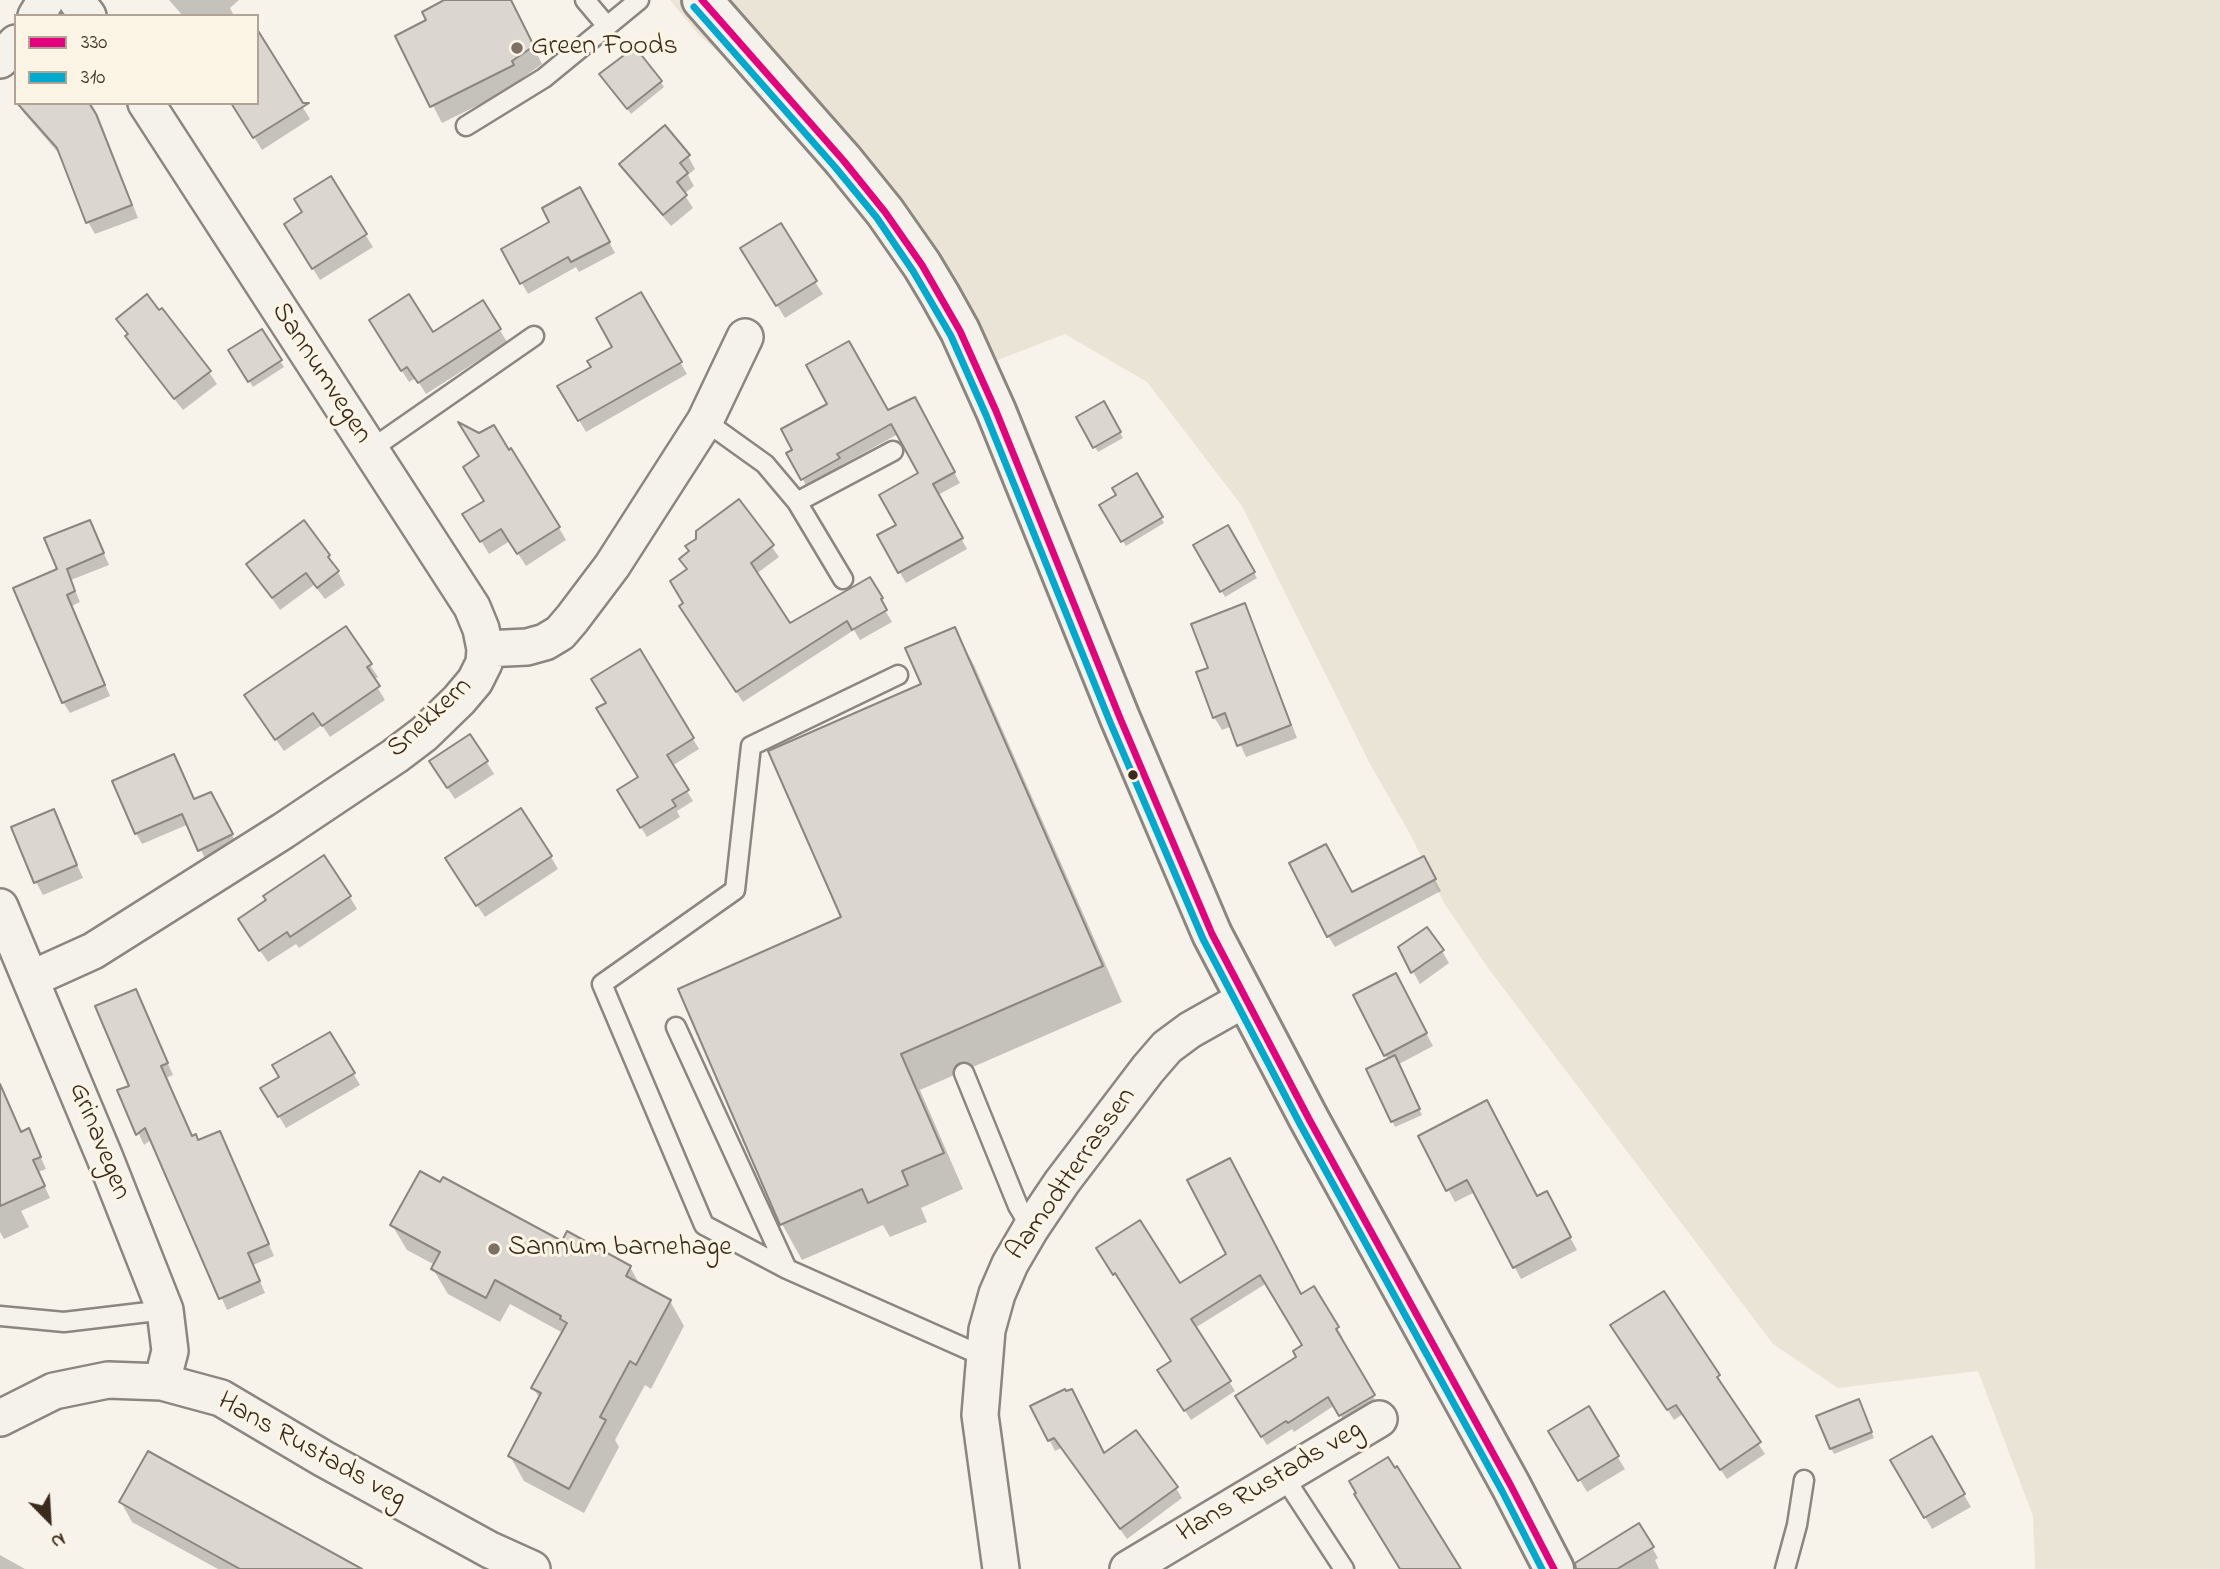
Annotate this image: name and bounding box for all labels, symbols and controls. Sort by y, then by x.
legend [14,14,259,105]
text: 330 [81,28,107,58]
place label: Green Foods [531,31,678,65]
marker: Green Foods [509,40,525,56]
text: 310 [81,63,105,93]
street label: Sannumvegen [262,297,378,451]
street label: Snekkern [382,671,480,767]
unlabelled marker [1126,768,1140,782]
street label: Grinavegen [59,1079,137,1205]
street label: Aamodtterrassen [1001,1082,1145,1268]
place label: Sannum barnehage [508,1232,732,1266]
marker: Sannum barnehage [486,1241,502,1257]
street label: Hans Rustads veg [211,1386,411,1518]
street label: Hans Rustads veg [1172,1414,1370,1552]
north arrow [14,1485,84,1555]
text: N [46,1525,69,1555]

